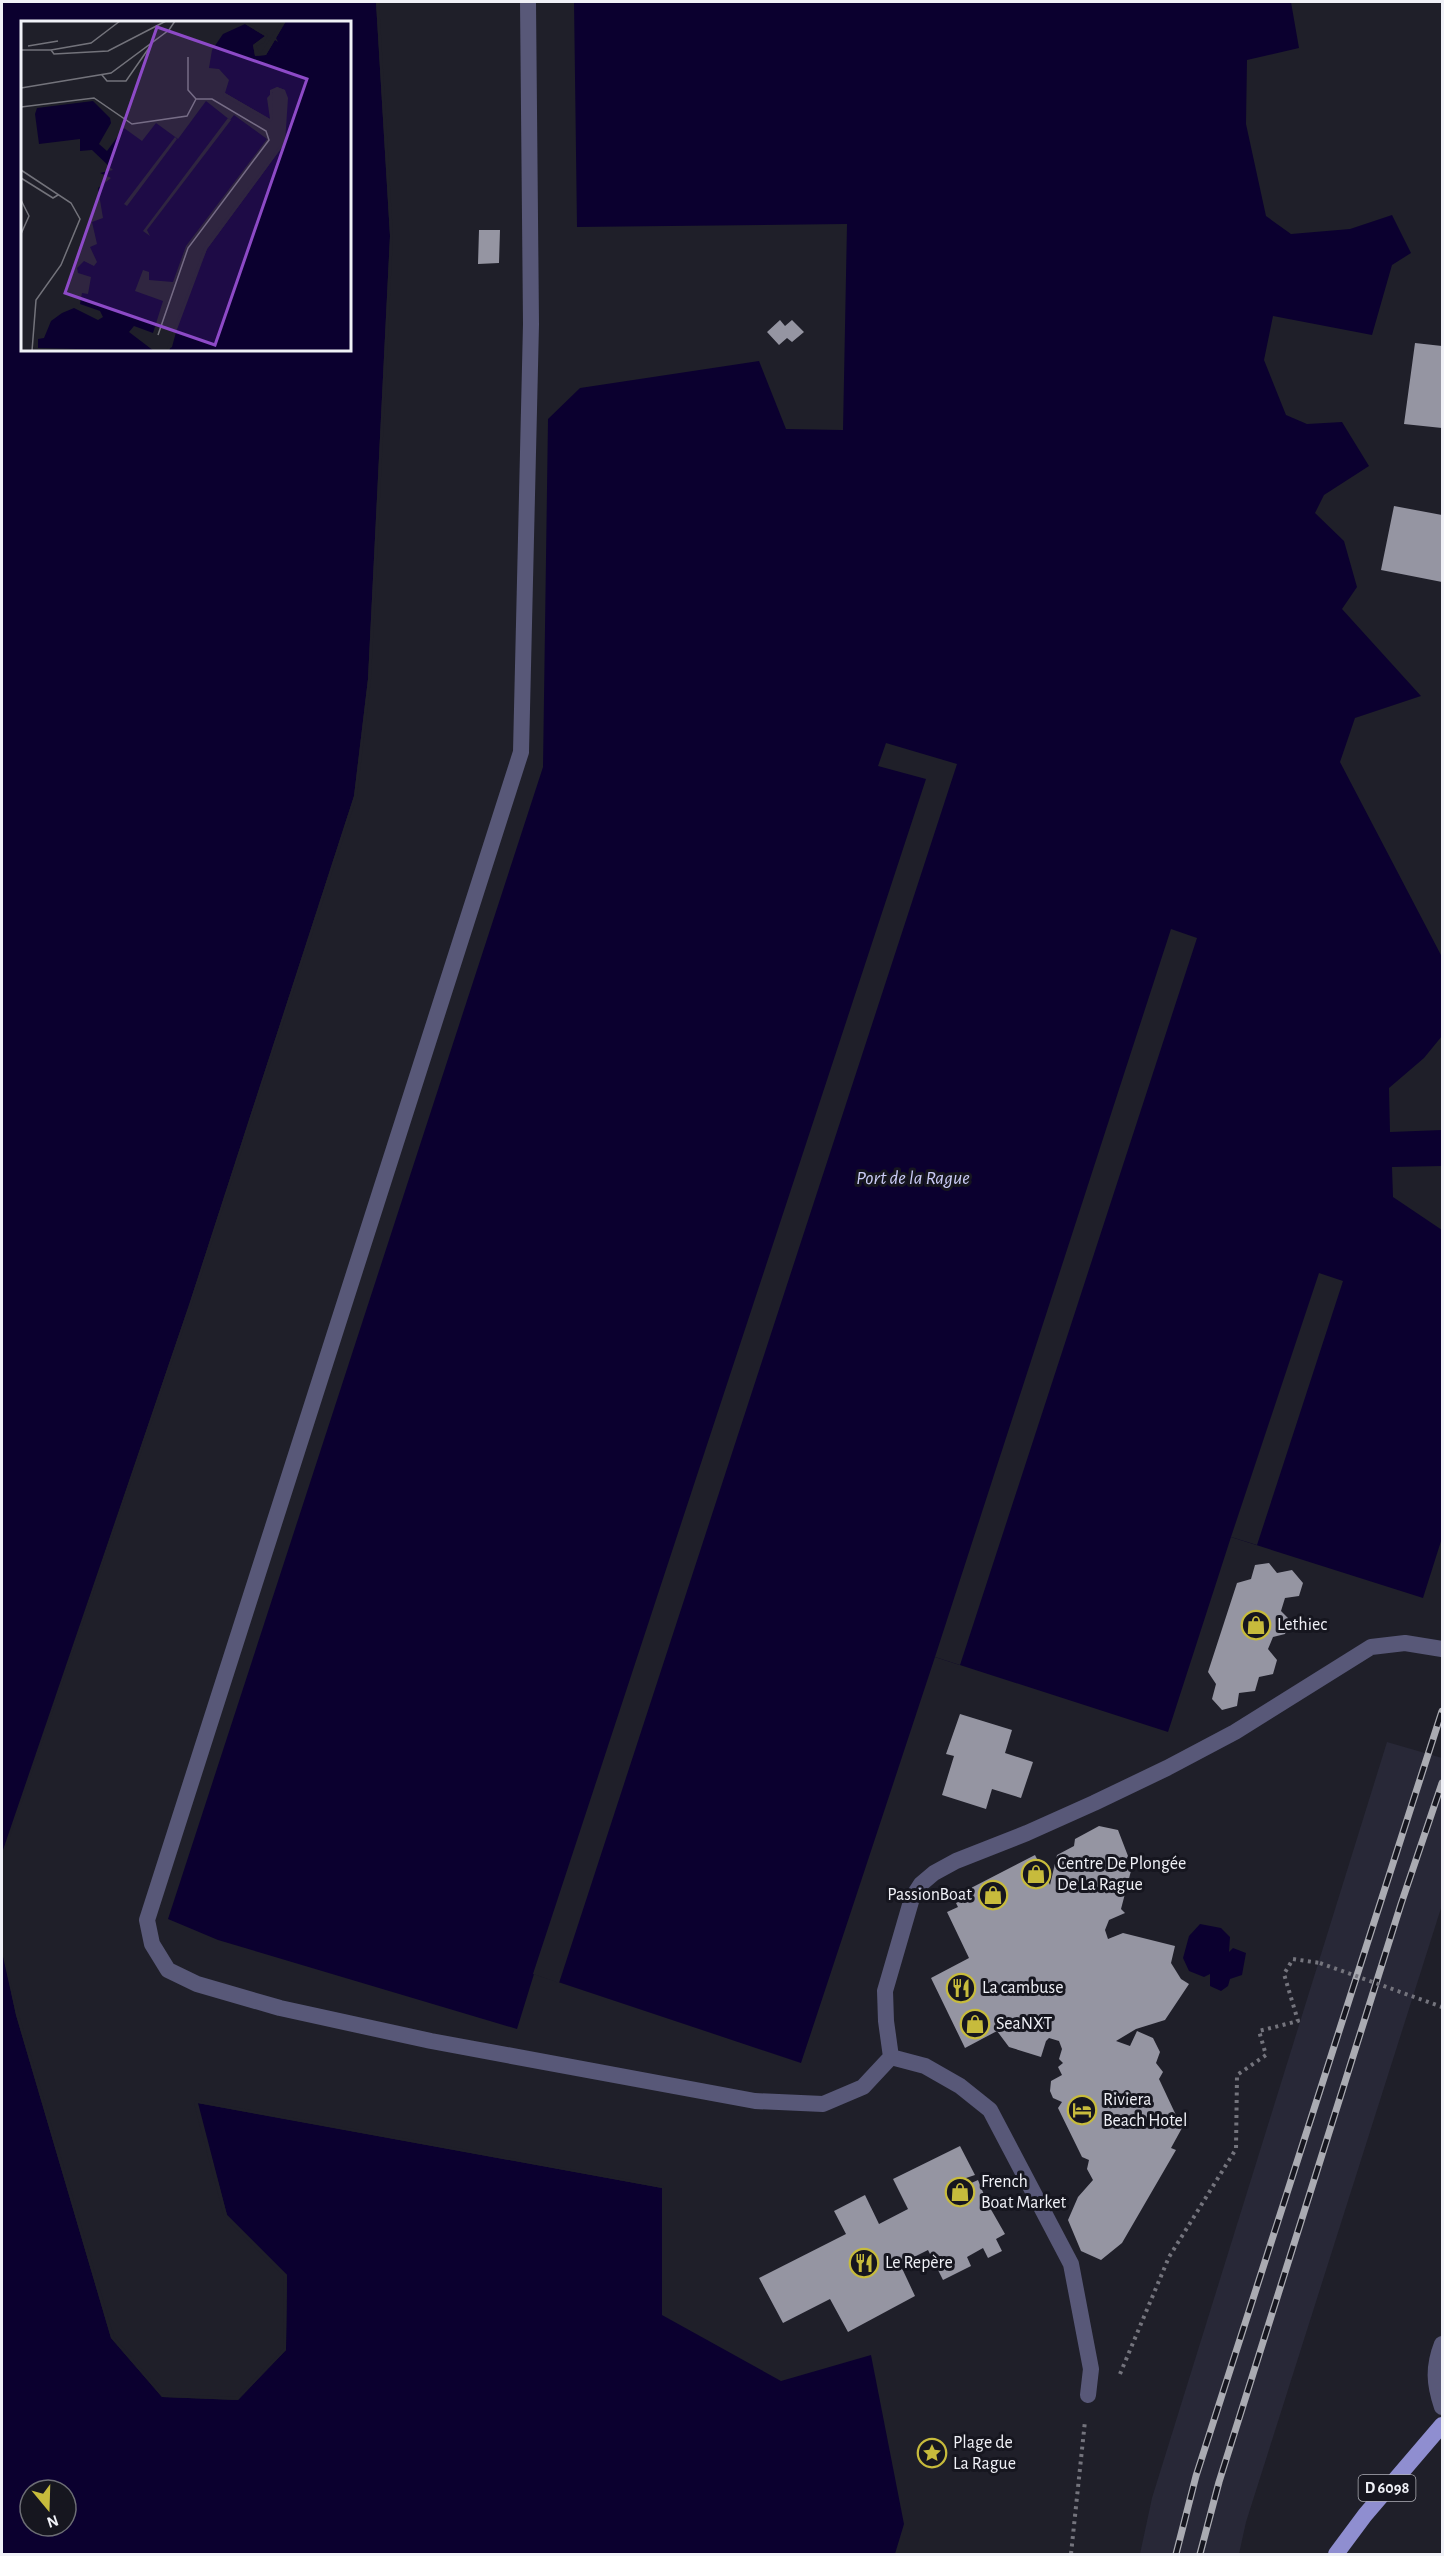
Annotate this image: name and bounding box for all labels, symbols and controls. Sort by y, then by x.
inset map [21,21,351,351]
water label: Port de la Rague [856,1168,970,1188]
shop icon: Lethiec [1240,1609,1272,1641]
place label: Lethiec [1277,1616,1327,1634]
place label: Centre De Plongée De La Rague [1057,1855,1186,1894]
shop icon: Centre De Plongée De La Rague [1020,1858,1052,1890]
shop icon: PassionBoat [977,1879,1009,1911]
place label: PassionBoat [887,1886,972,1904]
restaurant icon: La cambuse [945,1972,977,2004]
place label: La cambuse [982,1979,1063,1997]
shop icon: SeaNXT [959,2008,991,2040]
place label: SeaNXT [996,2015,1053,2033]
place label: Riviera Beach Hotel [1103,2091,1187,2130]
hotel icon: Riviera Beach Hotel [1066,2094,1098,2126]
place label: French Boat Market [981,2173,1067,2212]
shop icon: French Boat Market [944,2176,976,2208]
restaurant icon: Le Repère [848,2247,880,2279]
place label: Le Repère [885,2254,953,2272]
place label: Plage de La Rague [953,2434,1016,2473]
place icon: Plage de La Rague [916,2437,948,2469]
road number: D 6098 [1358,2475,1416,2501]
north arrow [18,2478,78,2538]
text: N [45,2512,60,2531]

